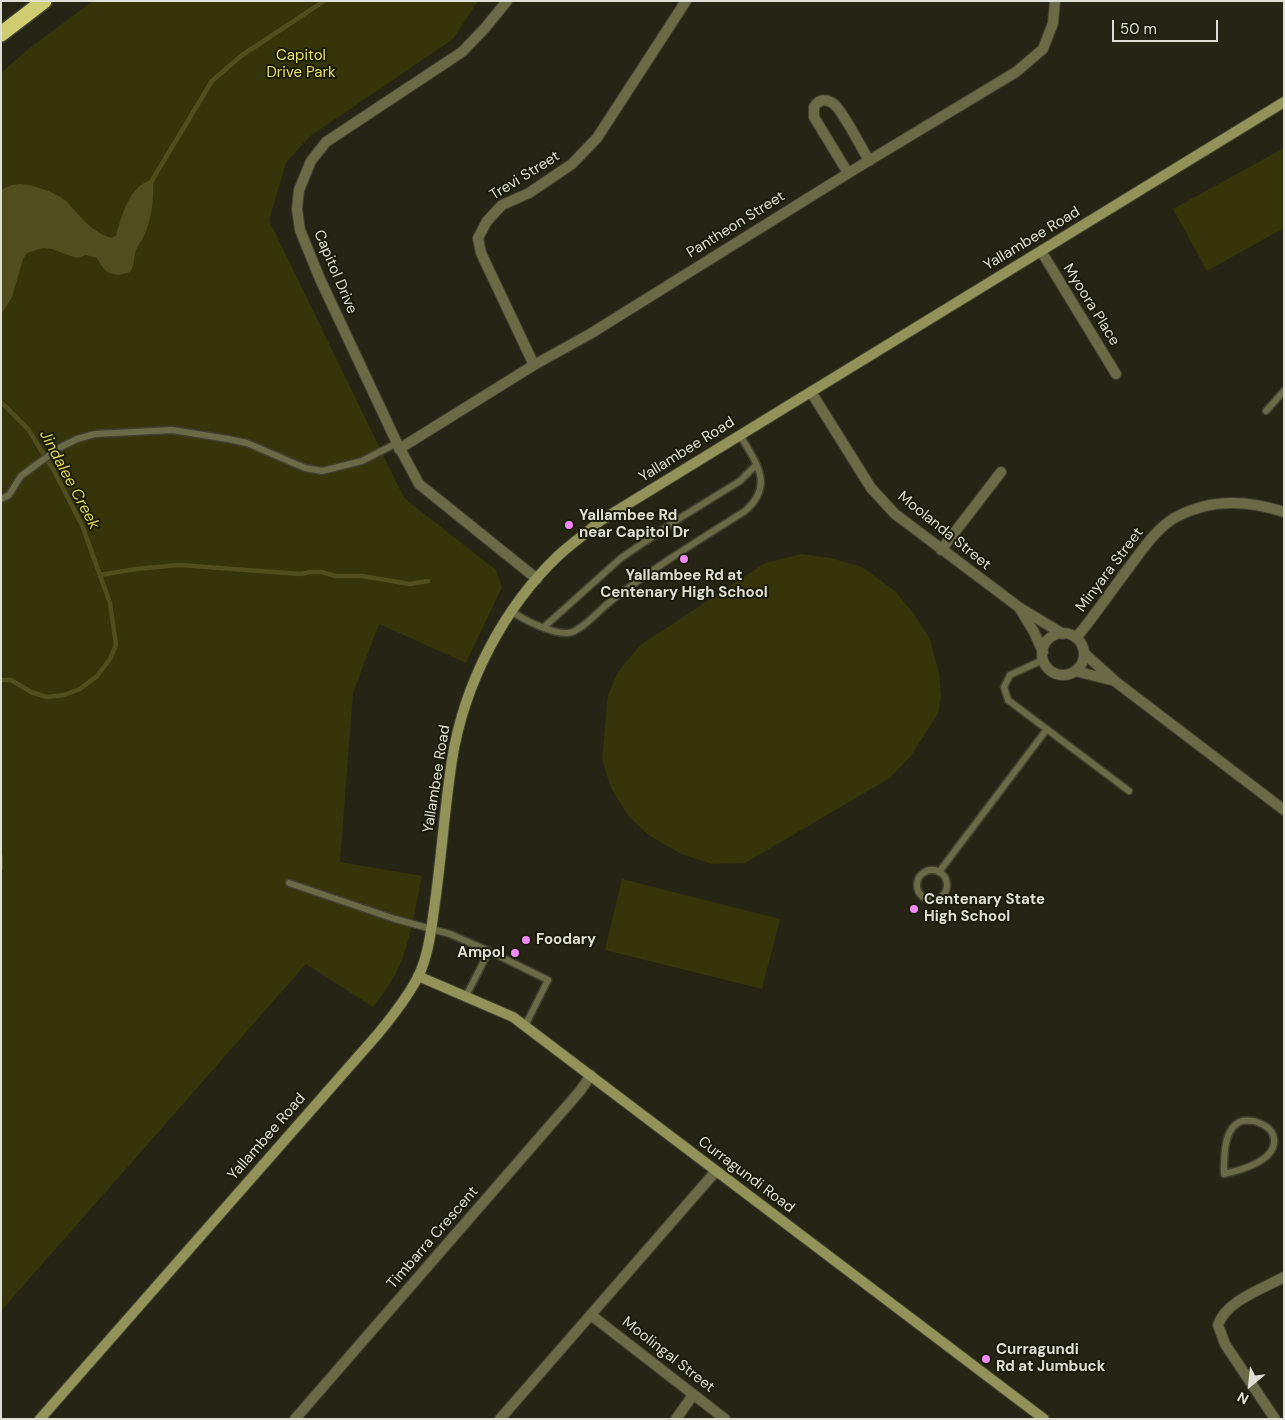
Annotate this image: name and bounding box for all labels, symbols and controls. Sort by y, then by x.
scale bar [1115,10,1221,42]
text: 50 m [1120,19,1157,39]
park label: Capitol Drive Park [266,47,336,82]
street label: Trevi Street [487,147,563,205]
street label: Pantheon Street [684,188,788,262]
street label: Yallambee Road [981,203,1083,275]
street label: Capitol Drive [309,227,361,317]
street label: Myoora Place [1059,261,1123,349]
street label: Yallambee Road [636,413,738,487]
water label: Jindalee Creek [35,427,103,533]
street label: Moolanda Street [894,488,994,574]
place label: Yallambee Rd near Capitol Dr [579,507,689,542]
marker: Yallambee Rd near Capitol Dr [563,519,575,531]
street label: Minyara Street [1072,524,1148,616]
marker: Yallambee Rd at Centenary High School [678,553,690,565]
place label: Yallambee Rd at Centenary High School [600,567,768,602]
street label: Yallambee Road [420,724,454,834]
place label: Centenary State High School [924,891,1045,926]
marker: Centenary State High School [908,903,920,915]
place label: Foodary [536,931,596,949]
marker: Foodary [520,934,532,946]
place label: Ampol [457,944,505,962]
marker: Ampol [509,947,521,959]
street label: Yallambee Road [224,1090,310,1184]
street label: Curragundi Road [694,1133,798,1217]
street label: Timbarra Crescent [384,1183,482,1293]
street label: Moolingal Street [618,1313,718,1397]
place label: Curragundi Rd at Jumbuck [996,1341,1105,1376]
marker: Curragundi Rd at Jumbuck [980,1353,992,1365]
north arrow [1225,1360,1275,1410]
text: N [1234,1388,1252,1409]

